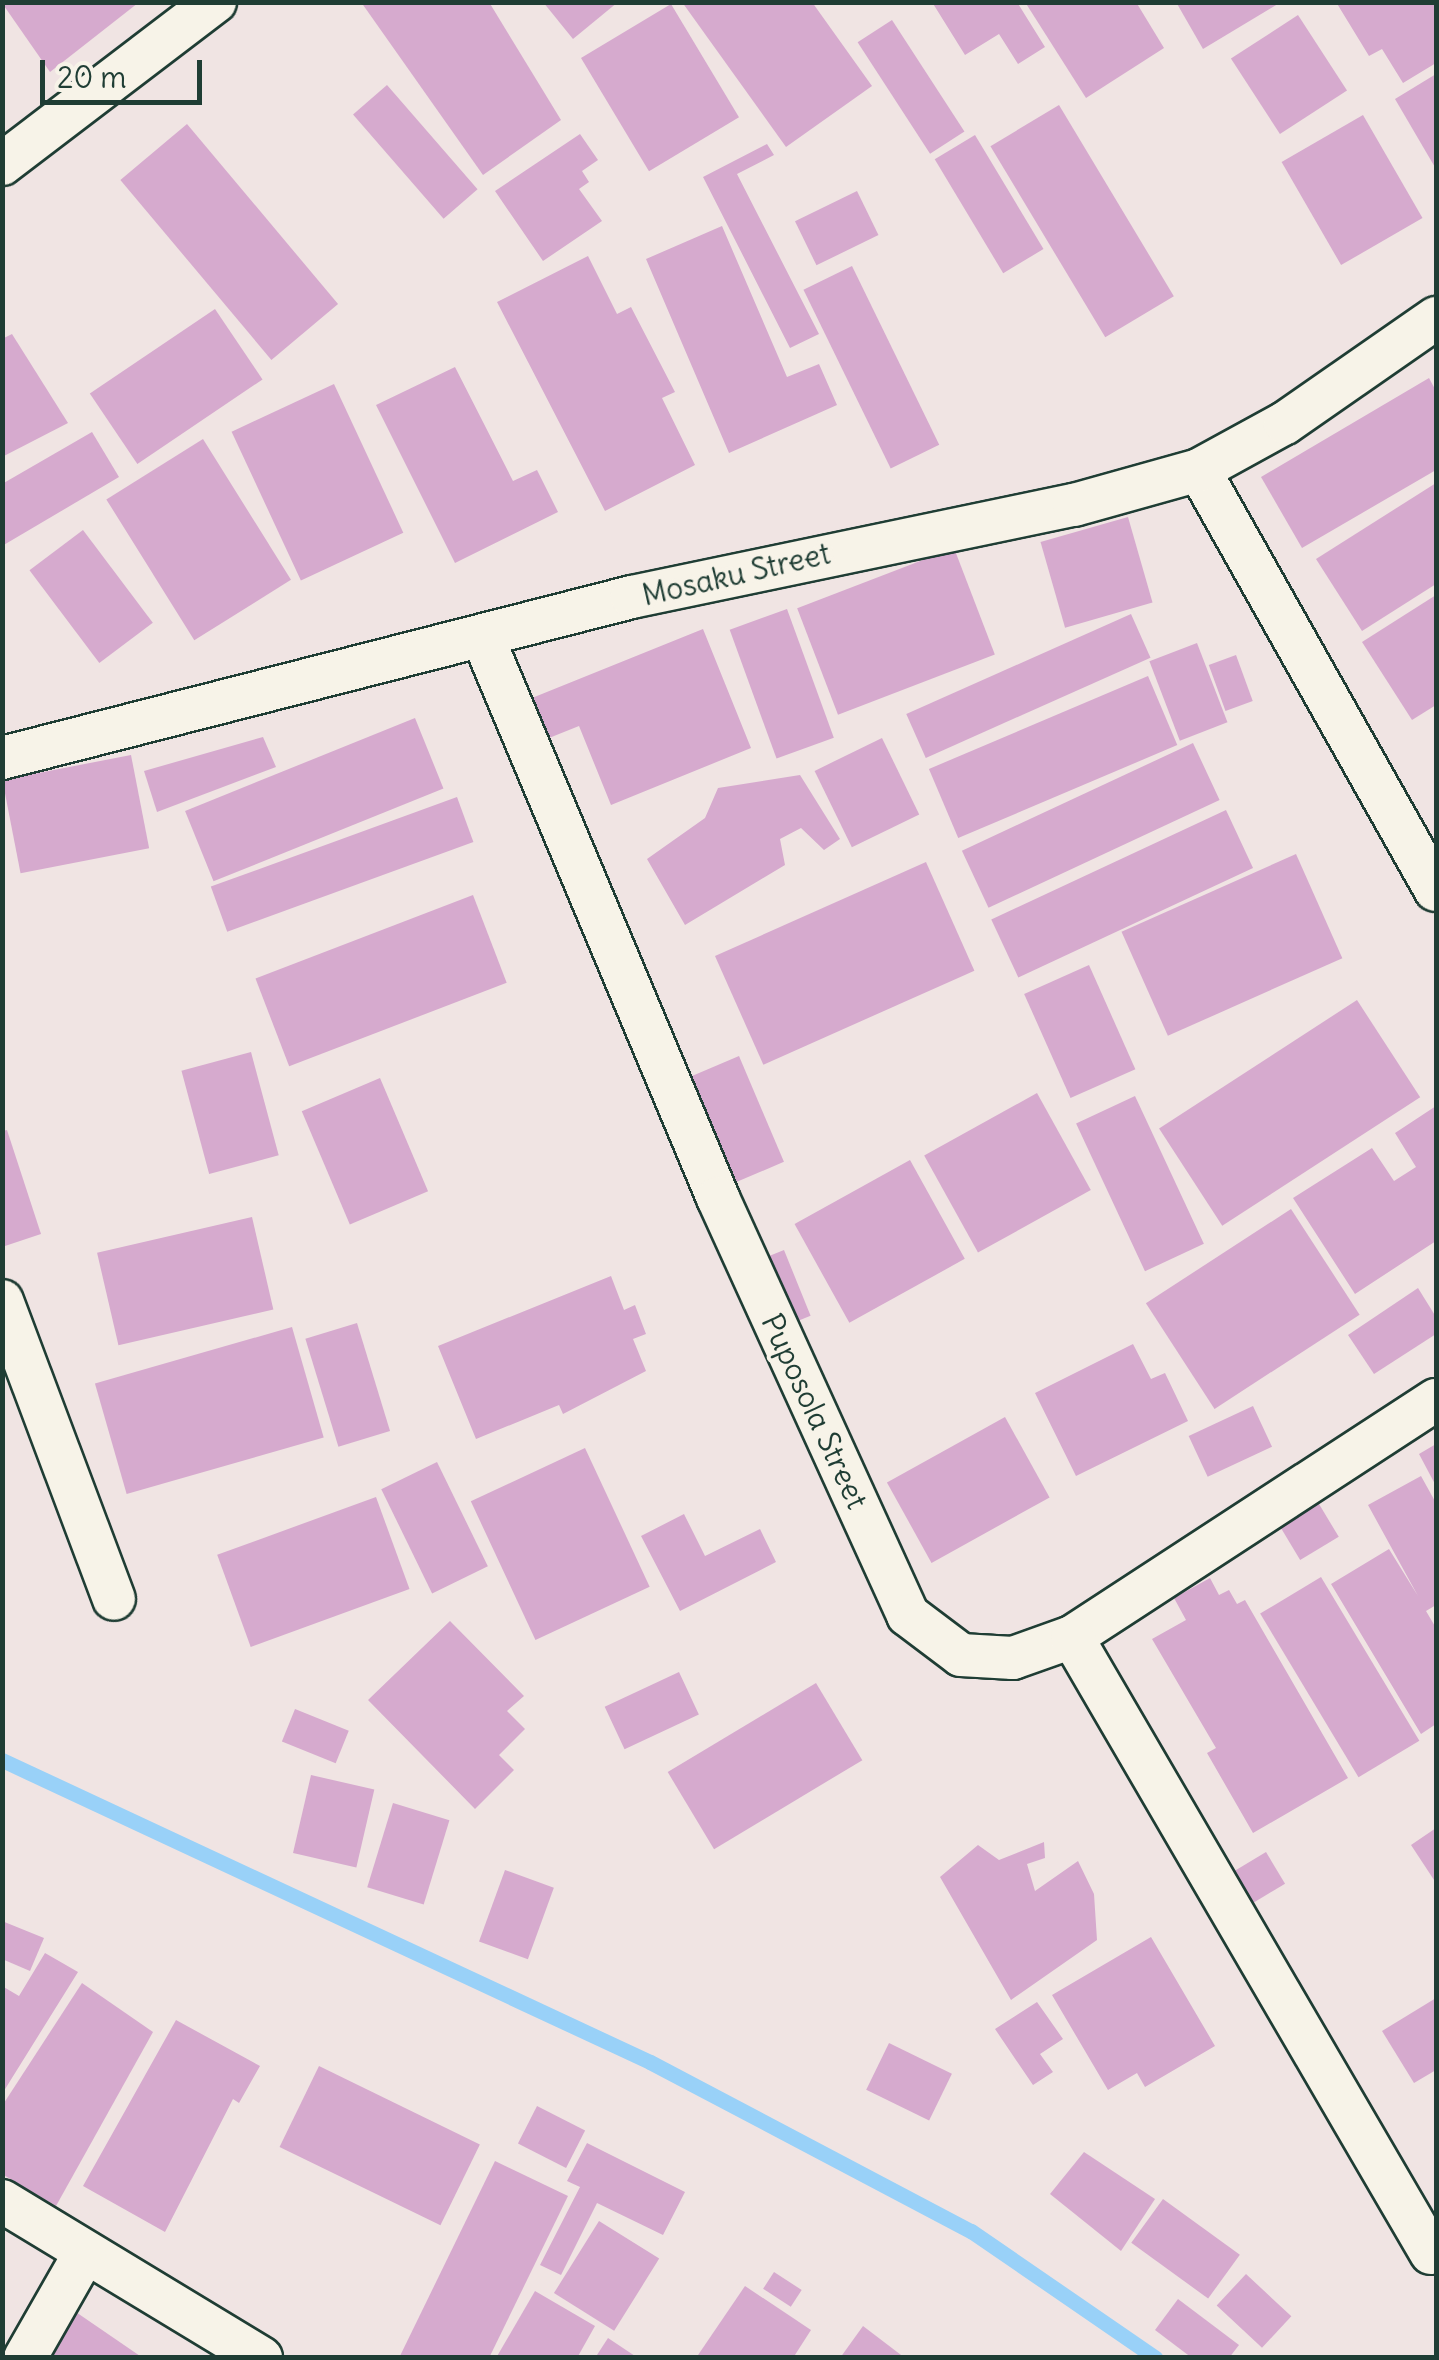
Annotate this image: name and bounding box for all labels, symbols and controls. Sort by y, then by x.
scale bar [45,40,208,102]
text: 20 m [57,58,127,96]
street label: Mosaku Street [639,535,833,613]
street label: Puposola Street [754,1308,876,1514]

